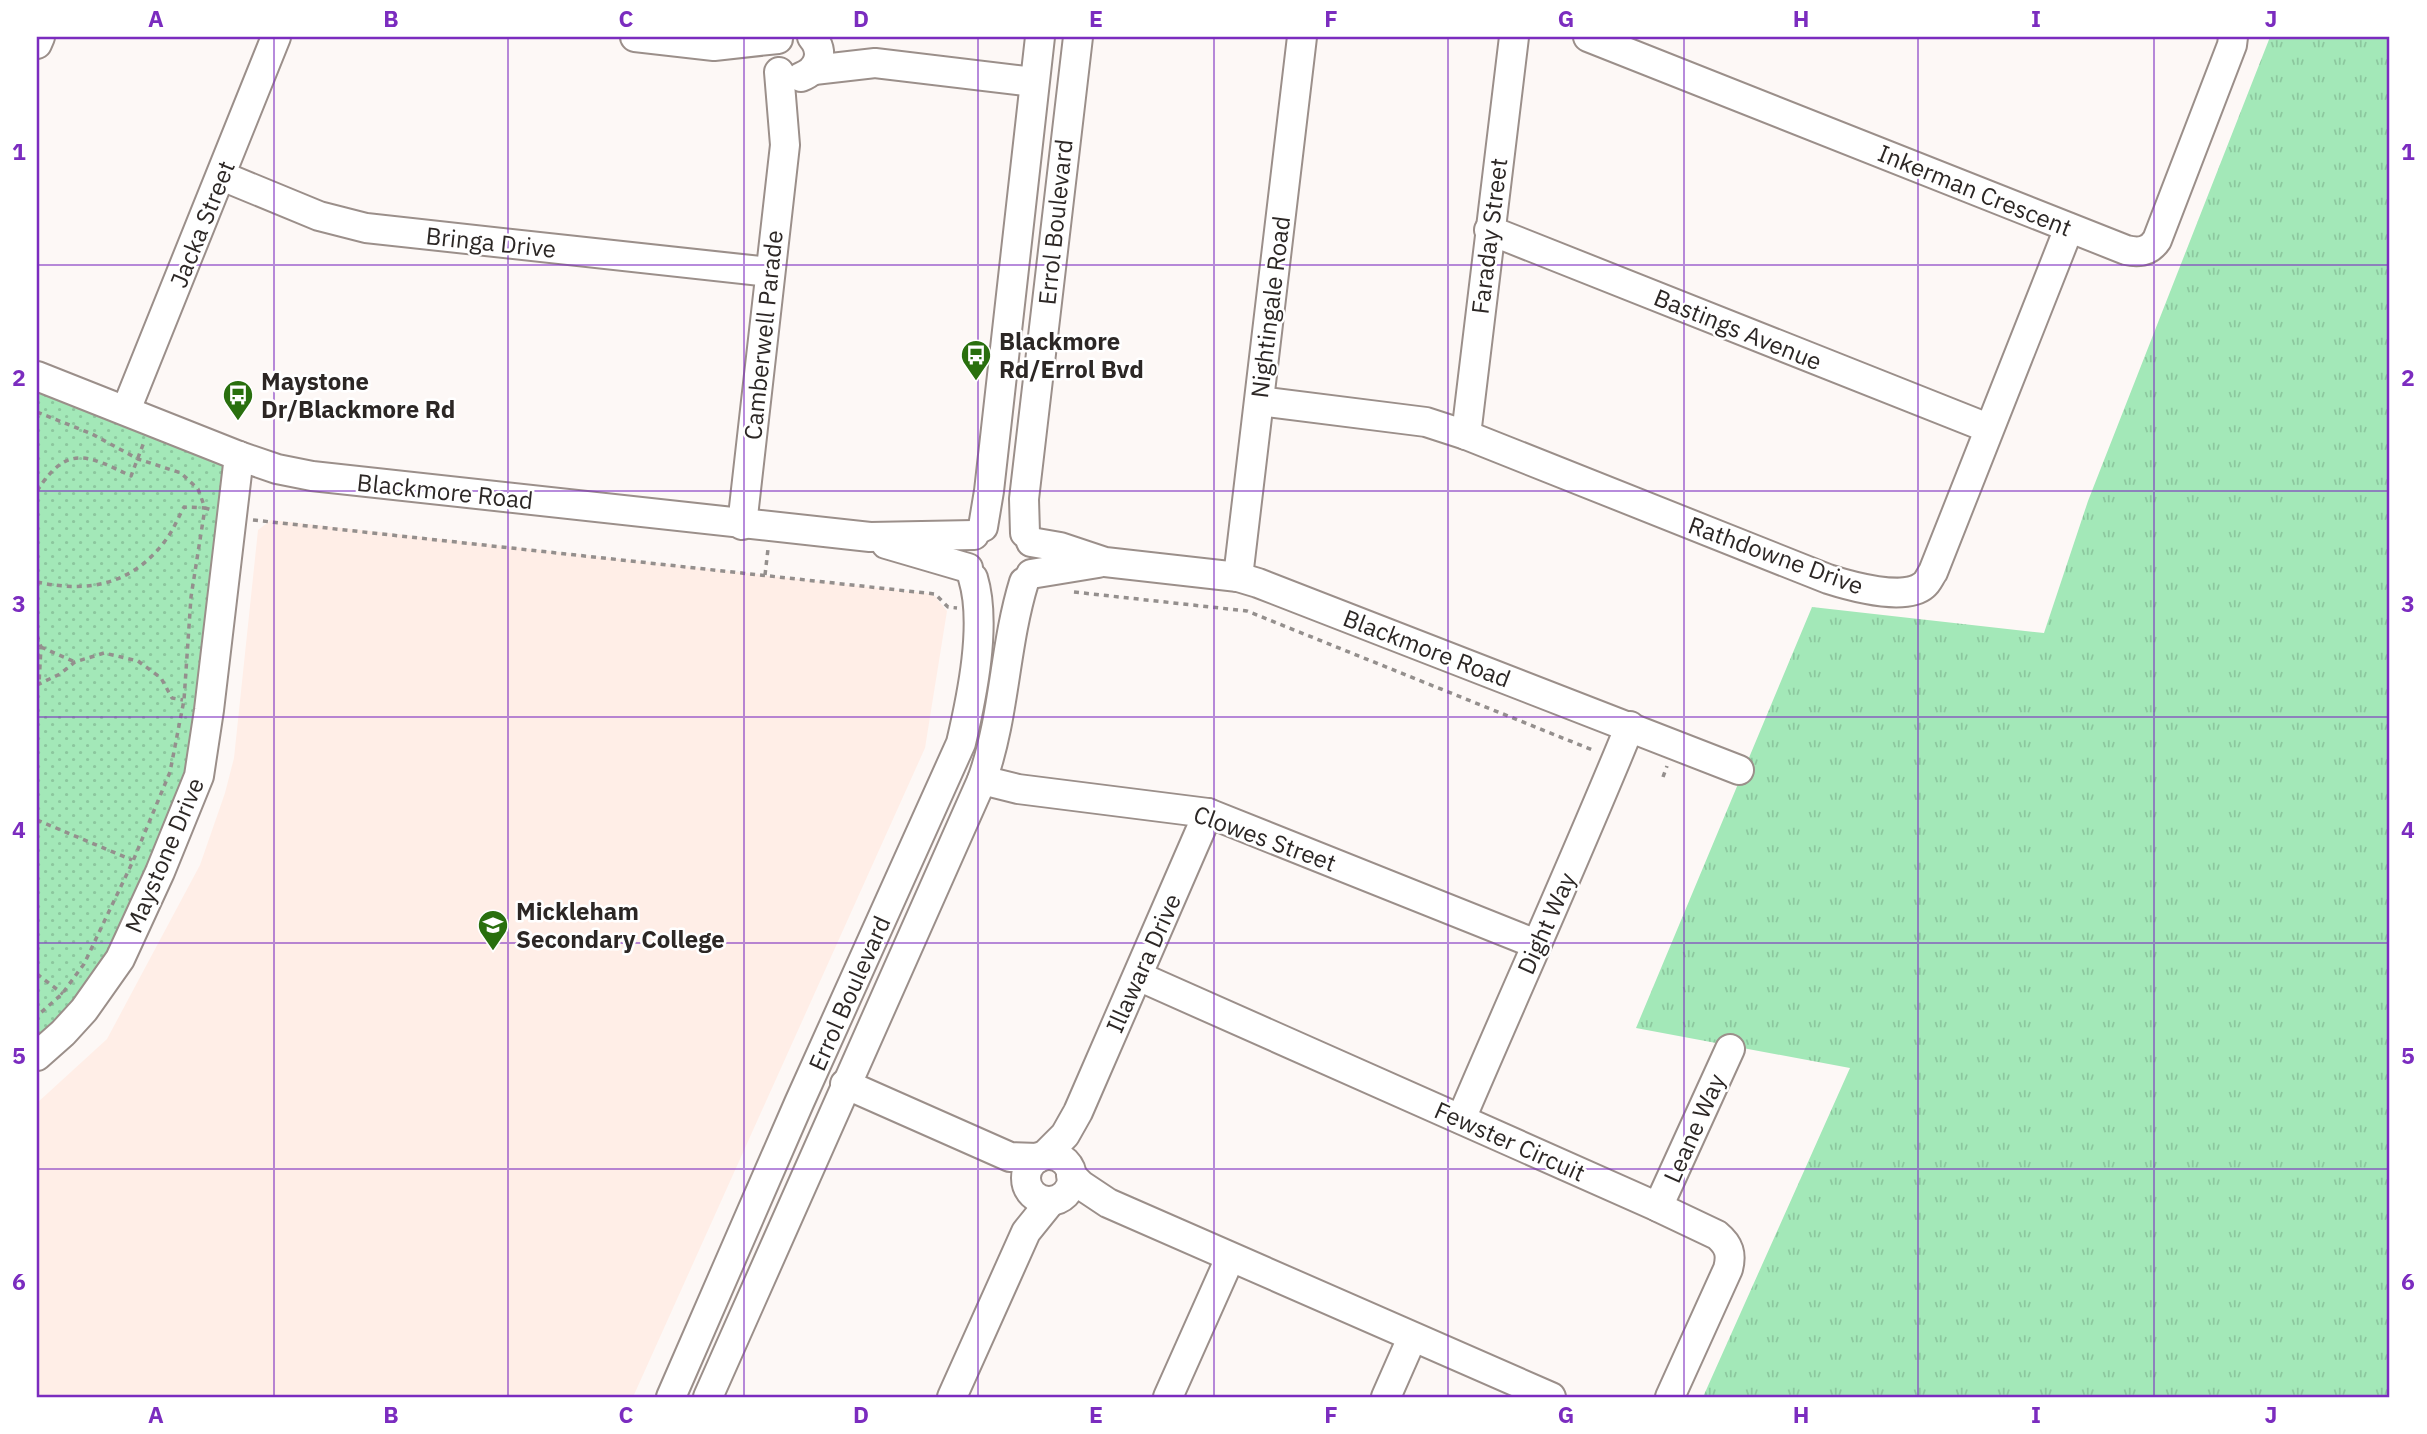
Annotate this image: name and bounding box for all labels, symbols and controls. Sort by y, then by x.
text: A [148,3,164,33]
text: B [383,3,399,33]
text: C [619,3,634,33]
text: D [853,3,869,33]
text: E [1089,3,1103,33]
text: F [1324,3,1338,33]
text: G [1558,3,1574,33]
text: H [1793,3,1809,33]
text: I [2031,3,2041,33]
text: J [2265,3,2277,33]
text: 1 [12,136,26,166]
text: 1 [2401,136,2415,166]
street label: Inkerman Crescent [1873,137,2077,243]
street label: Errol Boulevard [1030,138,1080,306]
street label: Jacka Street [162,156,242,292]
street label: Faraday Street [1464,156,1514,316]
street label: Nightingale Road [1243,214,1297,400]
street label: Bringa Drive [424,219,558,265]
street label: Camberwell Parade [736,229,790,441]
street label: Bastings Avenue [1649,281,1827,377]
place label: Blackmore Rd/Errol Bvd [999,325,1144,385]
bus stop icon: Blackmore Rd/Errol Bvd [959,338,993,382]
text: 2 [12,362,26,392]
text: 2 [2401,362,2415,392]
place label: Maystone Dr/Blackmore Rd [261,365,455,425]
bus stop icon: Maystone Dr/Blackmore Rd [221,378,255,422]
street label: Blackmore Road [355,466,535,516]
street label: Rathdowne Drive [1684,509,1868,601]
text: 3 [12,588,26,618]
text: 3 [2401,588,2415,618]
street label: Blackmore Road [1339,601,1515,695]
street label: Maystone Drive [117,773,211,937]
street label: Clowes Street [1189,797,1341,879]
text: 4 [12,814,26,844]
text: 4 [2401,814,2415,844]
street label: Dight Way [1509,867,1583,979]
street label: Illawara Drive [1098,888,1188,1038]
place label: Mickleham Secondary College [516,895,725,955]
school or university icon: Mickleham Secondary College [476,908,510,952]
street label: Errol Boulevard [801,910,897,1076]
text: 5 [12,1040,26,1070]
text: 5 [2401,1040,2415,1070]
street label: Leane Way [1656,1068,1732,1188]
street label: Fewster Circuit [1430,1094,1590,1188]
text: 6 [12,1266,26,1296]
text: 6 [2401,1266,2415,1296]
text: A [148,1399,164,1429]
text: B [383,1399,399,1429]
text: C [619,1399,634,1429]
text: D [853,1399,869,1429]
text: E [1089,1399,1103,1429]
text: F [1324,1399,1338,1429]
text: G [1558,1399,1574,1429]
text: H [1793,1399,1809,1429]
text: I [2031,1399,2041,1429]
text: J [2265,1399,2277,1429]

